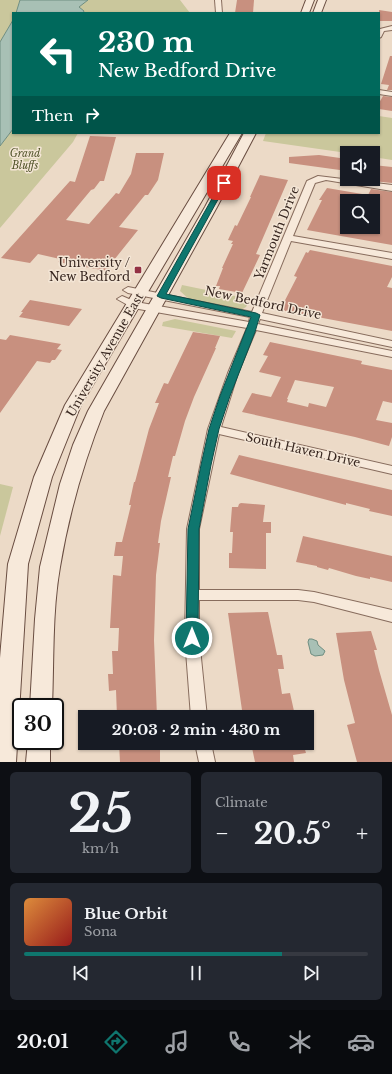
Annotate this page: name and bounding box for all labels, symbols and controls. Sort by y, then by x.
text: 230 m [98,25,194,60]
icon: left [32,28,84,80]
text: New Bedford Drive [98,60,276,82]
icon: right [81,104,103,126]
text: Then [32,106,73,125]
map controls [340,146,380,234]
button: sound [340,146,380,186]
park label: Grand Bluffs [10,147,40,172]
pin [207,166,241,200]
icon: arrive [213,172,235,194]
street label: Yarmouth Drive [251,184,302,283]
button: search [340,194,380,234]
place label: University / New Bedford [49,255,130,284]
marker: University / New Bedford [133,265,143,275]
street label: New Bedford Drive [203,283,323,322]
street label: University Avenue East [63,290,146,419]
street label: South Haven Drive [244,429,362,470]
position arrow [171,617,213,659]
speed limit sign: 30 [12,698,64,750]
text: 20:03 · 2 min · 430 m [112,720,280,739]
text: 25 [68,782,133,846]
text: Climate [215,794,268,811]
text: 20.5° [254,815,331,852]
text: − [215,820,229,847]
text: + [356,820,368,847]
text: km/h [82,840,119,857]
text: Blue Orbit [84,904,167,923]
text: Sona [84,923,117,940]
icon: previous [70,962,92,984]
icon: pause [185,962,207,984]
icon: next [300,962,322,984]
icon: directions [102,1028,130,1056]
icon: music [163,1028,191,1056]
icon: phone [225,1028,253,1056]
icon: climate [286,1028,314,1056]
icon: car [347,1028,375,1056]
text: 20:01 [17,1031,69,1053]

